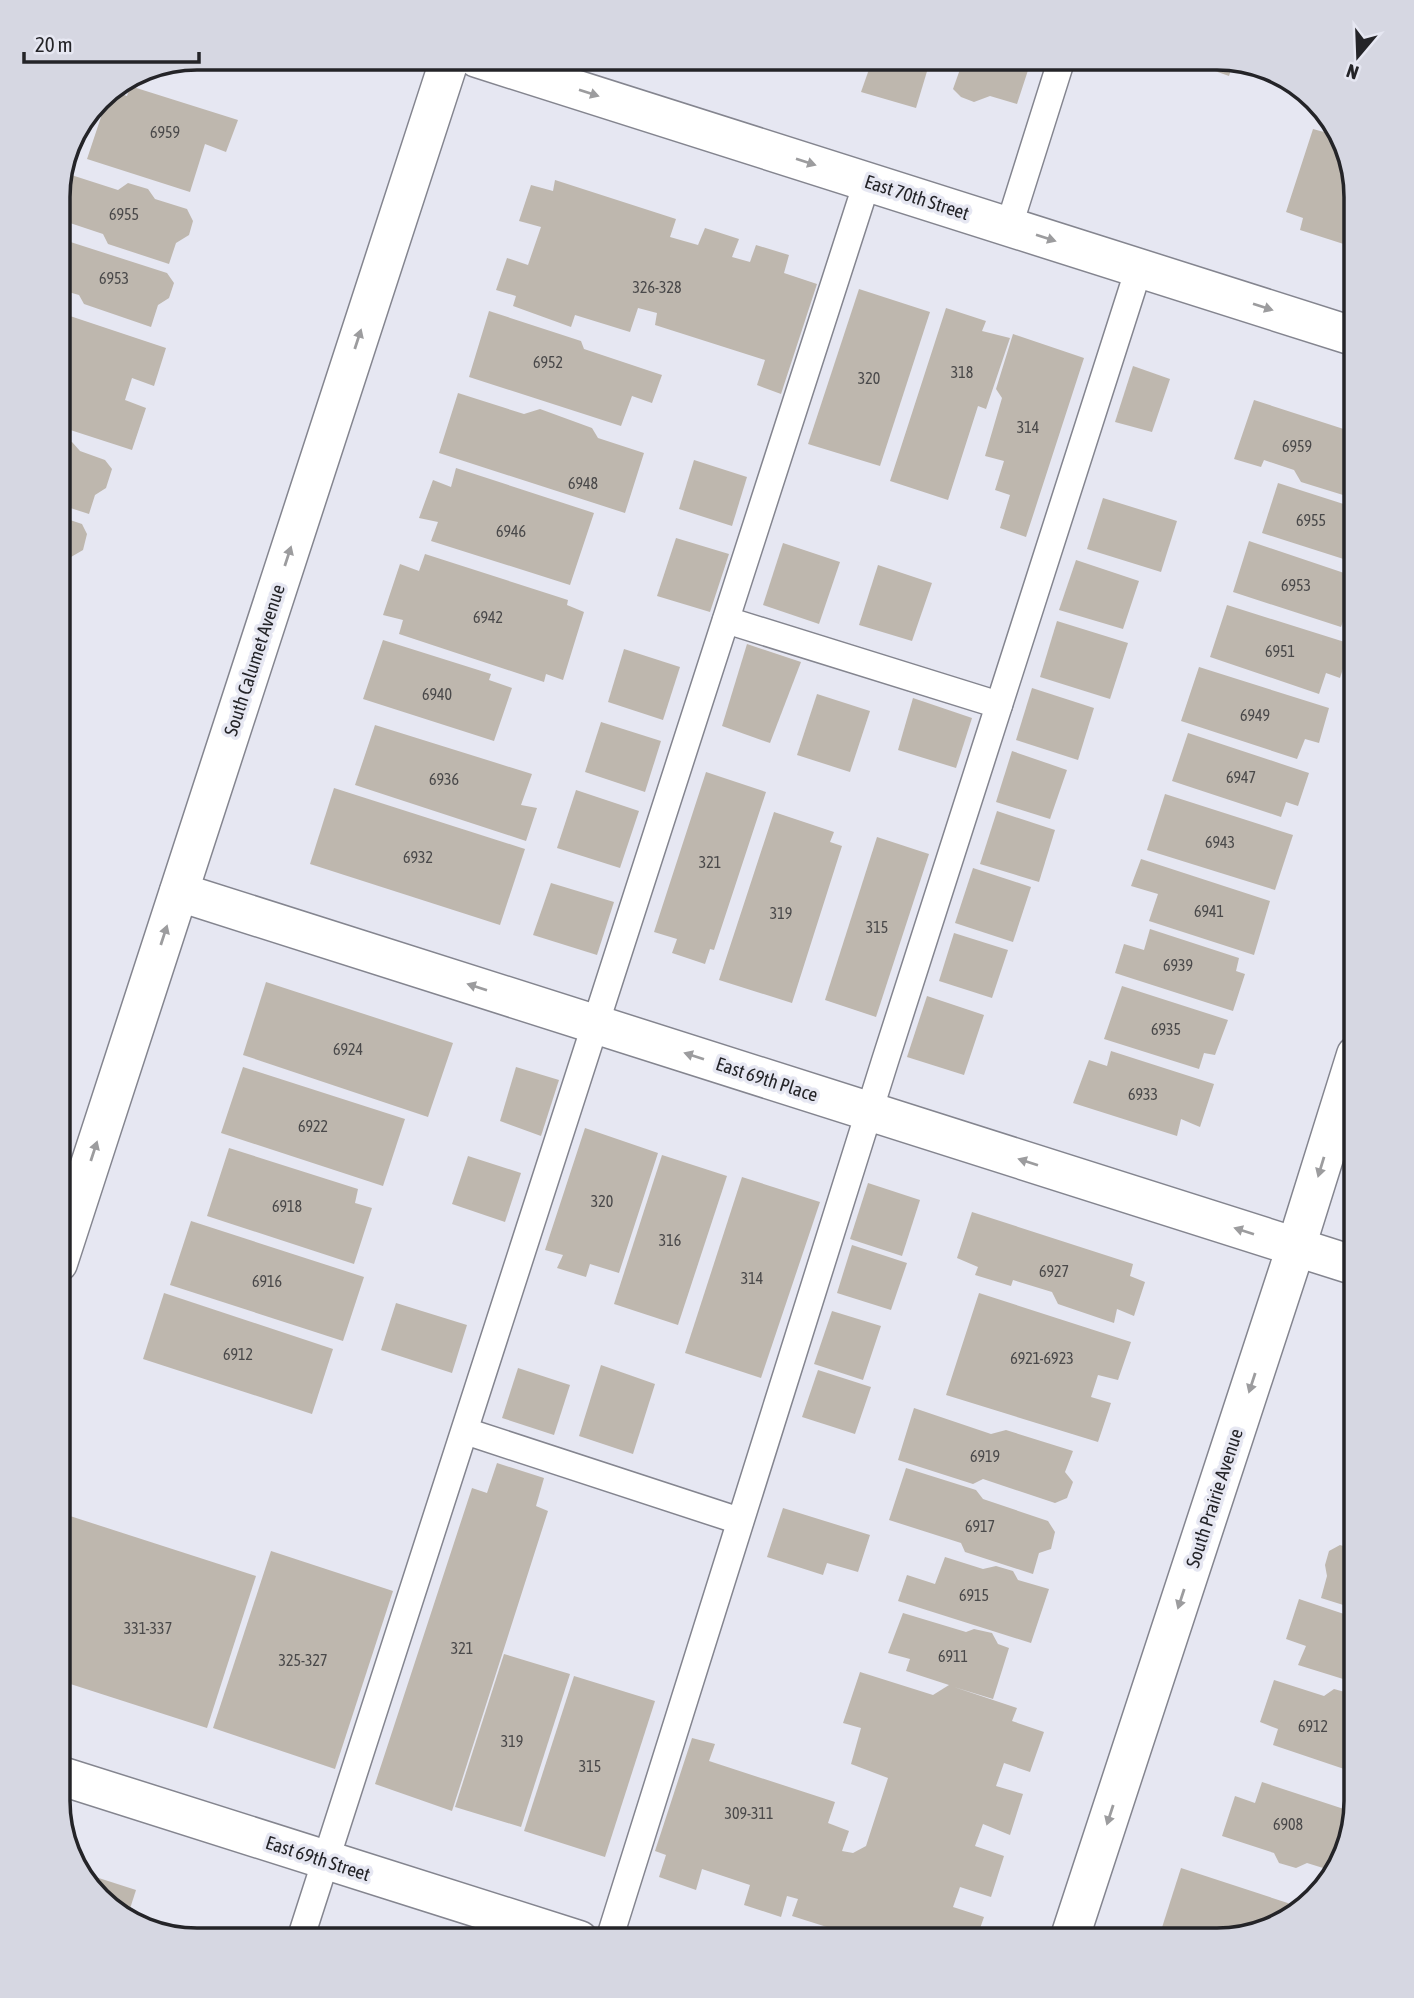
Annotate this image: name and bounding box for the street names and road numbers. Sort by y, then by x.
street label: East 70th Street [862,170,972,224]
street label: South Calumet Avenue [219,581,289,739]
street label: East 69th Place [713,1052,821,1106]
street label: South Prairie Avenue [1181,1426,1247,1570]
street label: East 69th Street [263,1831,373,1885]

